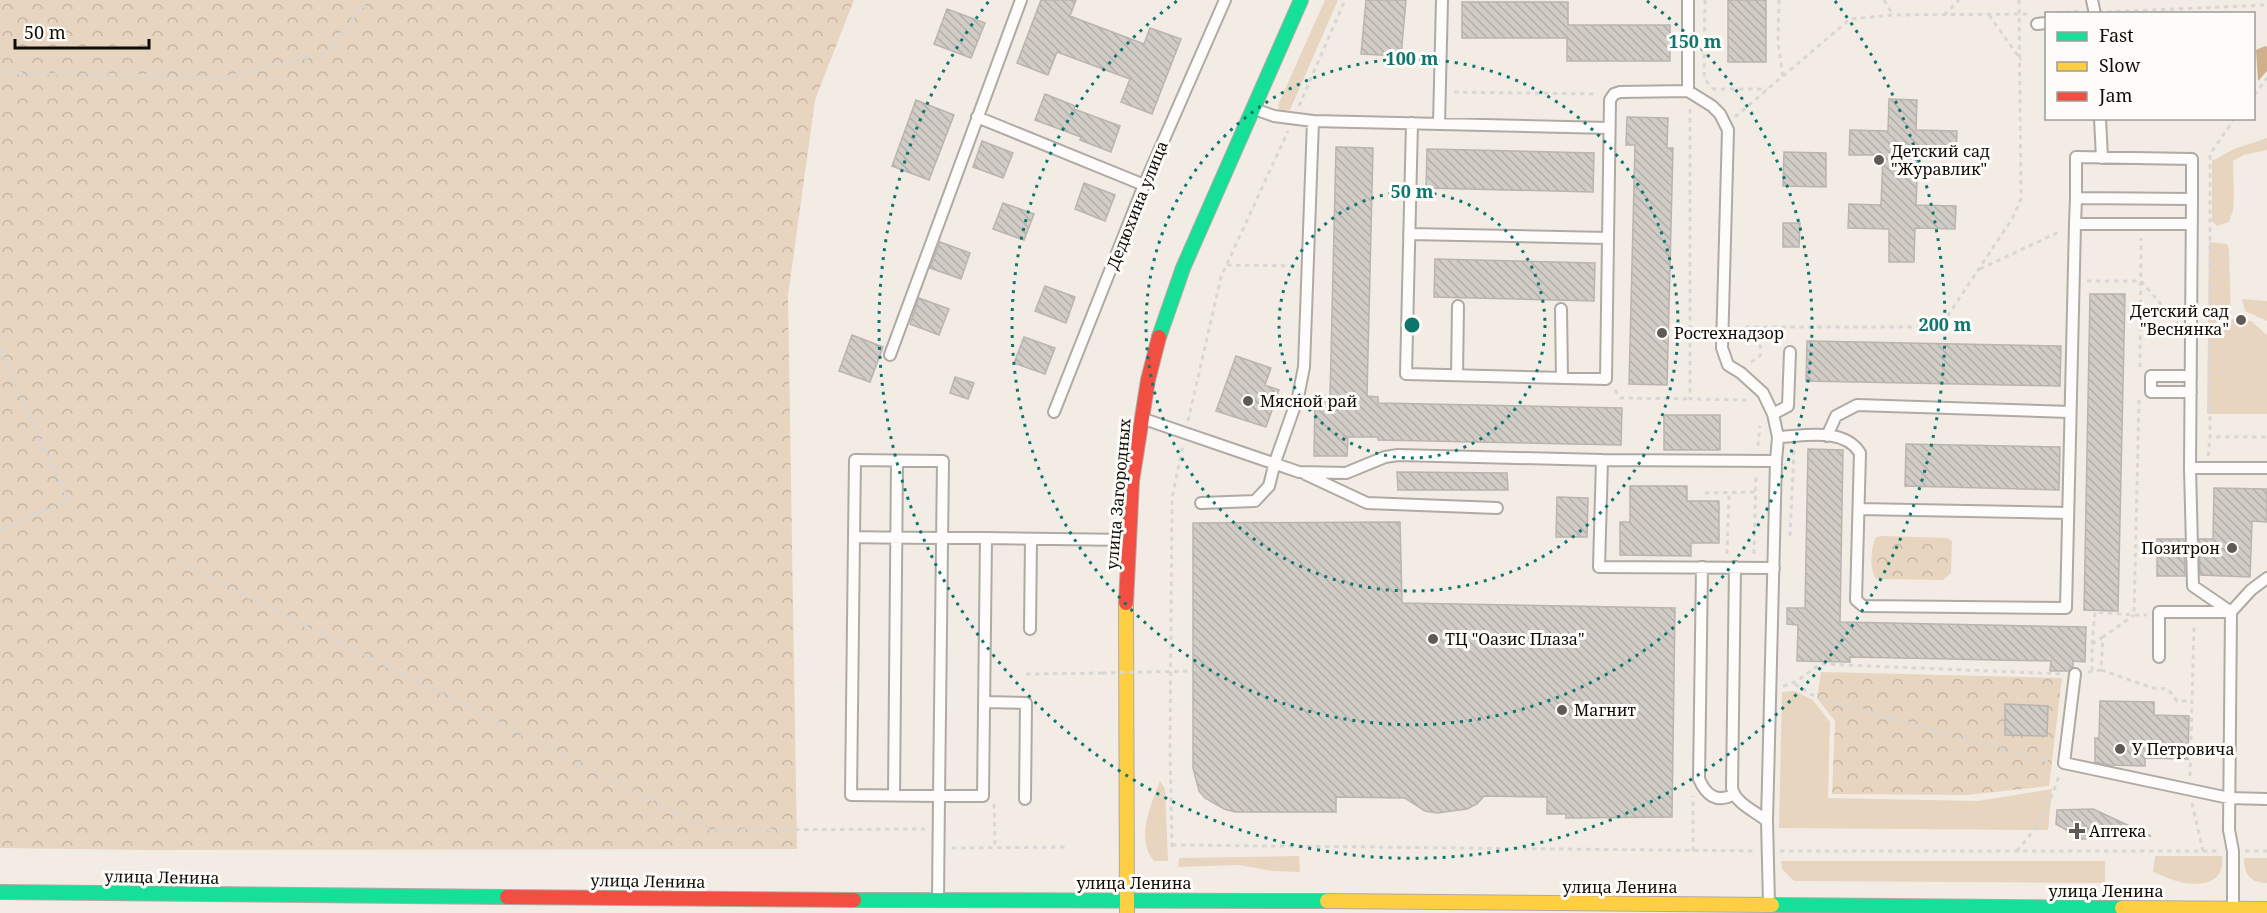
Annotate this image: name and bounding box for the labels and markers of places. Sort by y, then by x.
place label: Детский сад "Журавлик" [1891,140,1990,180]
marker: Детский сад "Журавлик" [1872,153,1886,167]
place label: Детский сад "Веснянка" [2130,300,2229,340]
marker: Детский сад "Веснянка" [2234,313,2248,327]
centre of rings [1402,315,1422,335]
place label: Ростехнадзор [1674,322,1784,344]
marker: Ростехнадзор [1655,326,1669,340]
place label: Мясной рай [1260,390,1357,412]
marker: Мясной рай [1241,394,1255,408]
place label: Позитрон [2141,537,2220,559]
marker: Позитрон [2225,541,2239,555]
place label: ТЦ "Оазис Плаза" [1445,628,1584,650]
marker: ТЦ "Оазис Плаза" [1426,632,1440,646]
place label: Магнит [1574,699,1637,721]
marker: Магнит [1555,703,1569,717]
place label: У Петровича [2132,738,2235,760]
marker: У Петровича [2113,742,2127,756]
place label: Аптека [2089,820,2146,842]
marker: Аптека [2070,824,2084,838]

